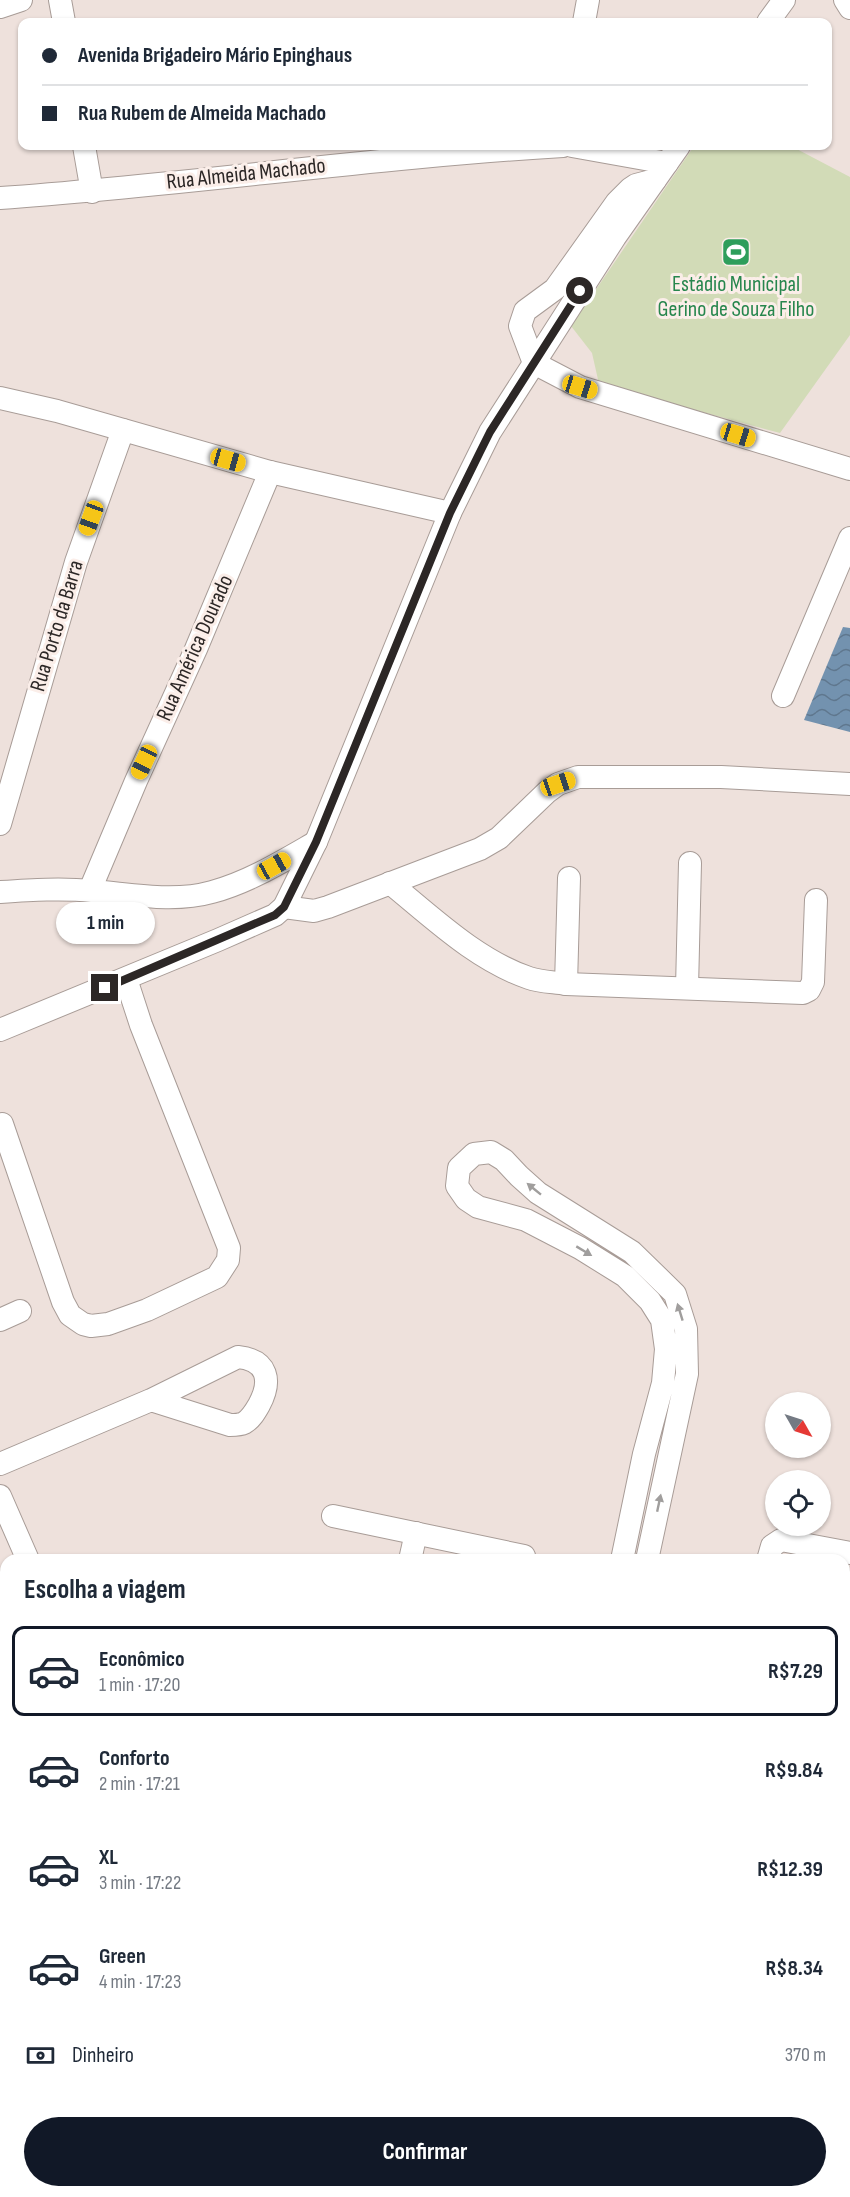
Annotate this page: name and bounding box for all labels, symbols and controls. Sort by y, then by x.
text: Avenida Brigadeiro Mário Epinghaus [78,42,352,69]
text: Rua Rubem de Almeida Machado [78,100,326,127]
street label: Rua Almeida Machado [165,152,327,196]
sports icon: Estádio Municipal Gerino de Souza Filho [720,236,752,268]
place label: Estádio Municipal Gerino de Souza Filho [658,271,814,323]
route start [566,277,593,304]
car [560,373,600,401]
car [718,421,758,449]
car [208,446,248,474]
car [76,498,106,538]
street label: Rua Porto da Barra [24,557,90,695]
street label: Rua América Dourado [151,571,239,725]
car [128,742,160,782]
car [538,770,578,798]
car [254,849,294,883]
callout: 1 min [56,901,154,943]
text: 1 min [87,911,124,935]
route end [91,974,118,1001]
one-way arrow [526,1182,542,1195]
one-way arrow [576,1246,593,1256]
one-way arrow [675,1303,684,1321]
north arrow [765,1392,831,1458]
map controls [765,1392,831,1536]
button: locate [765,1470,831,1536]
one-way arrow [655,1493,664,1512]
text: Escolha a viagem [24,1574,186,1606]
icon: car [27,1644,81,1698]
text: Econômico [99,1646,185,1673]
text: R$7.29 [768,1658,823,1685]
text: 1 min · 17:20 [99,1673,180,1697]
icon: car [27,1743,81,1797]
text: Conforto [99,1745,170,1772]
text: R$9.84 [765,1757,823,1784]
text: 2 min · 17:21 [99,1772,180,1796]
icon: car [27,1842,81,1896]
text: XL [99,1844,118,1871]
text: R$12.39 [757,1856,823,1883]
text: 3 min · 17:22 [99,1871,181,1895]
icon: car [27,1941,81,1995]
text: Green [99,1943,146,1970]
text: R$8.34 [766,1955,823,1982]
text: 4 min · 17:23 [99,1970,181,1994]
icon: cash [24,2039,57,2072]
text: Dinheiro [72,2042,134,2069]
text: 370 m [785,2043,826,2067]
button: Confirmar [24,2117,826,2186]

